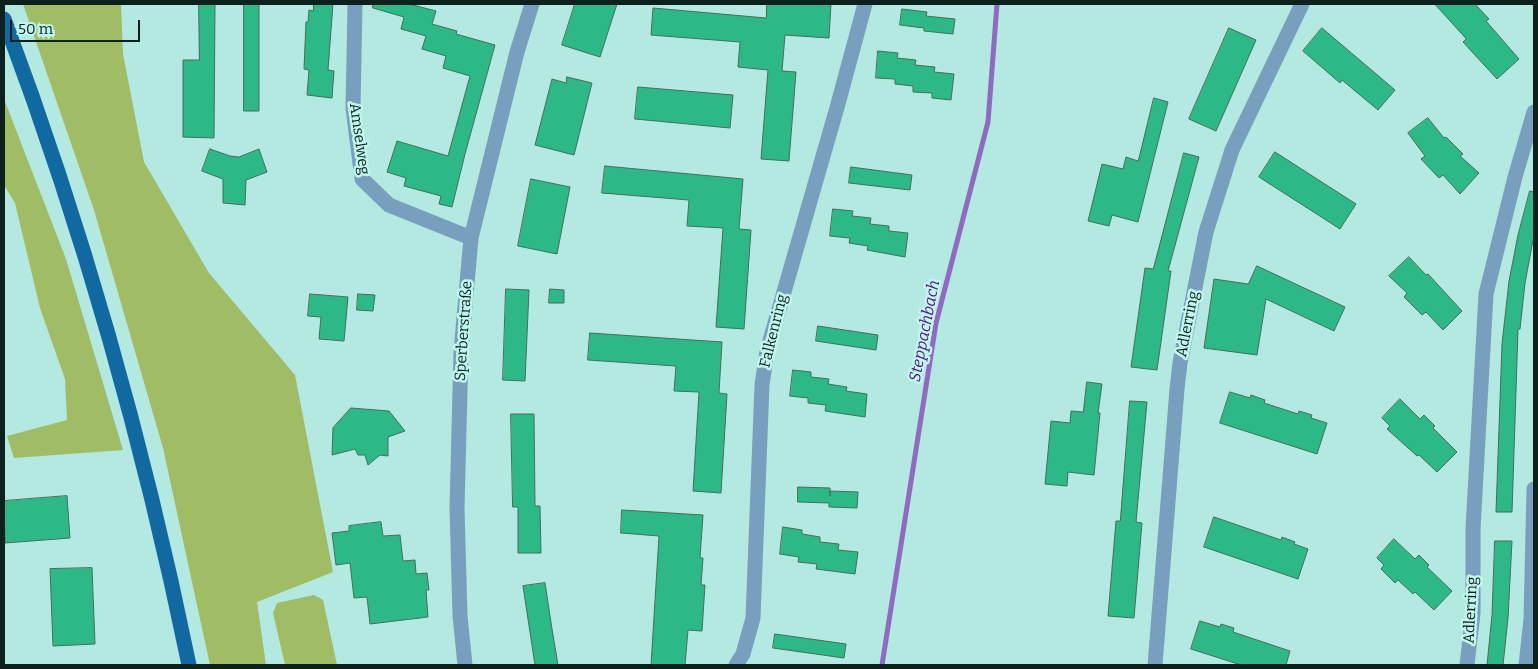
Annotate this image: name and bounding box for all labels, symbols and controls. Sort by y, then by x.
scale bar [12,10,142,42]
text: 50 m [18,20,53,38]
street label: Amselweg [345,102,373,176]
water label: Steppachbach [906,279,944,383]
street label: Sperberstraße [452,280,476,382]
street label: Adlerring [1173,289,1203,359]
street label: Falkenring [756,292,792,370]
street label: Adlerring [1460,576,1482,644]

